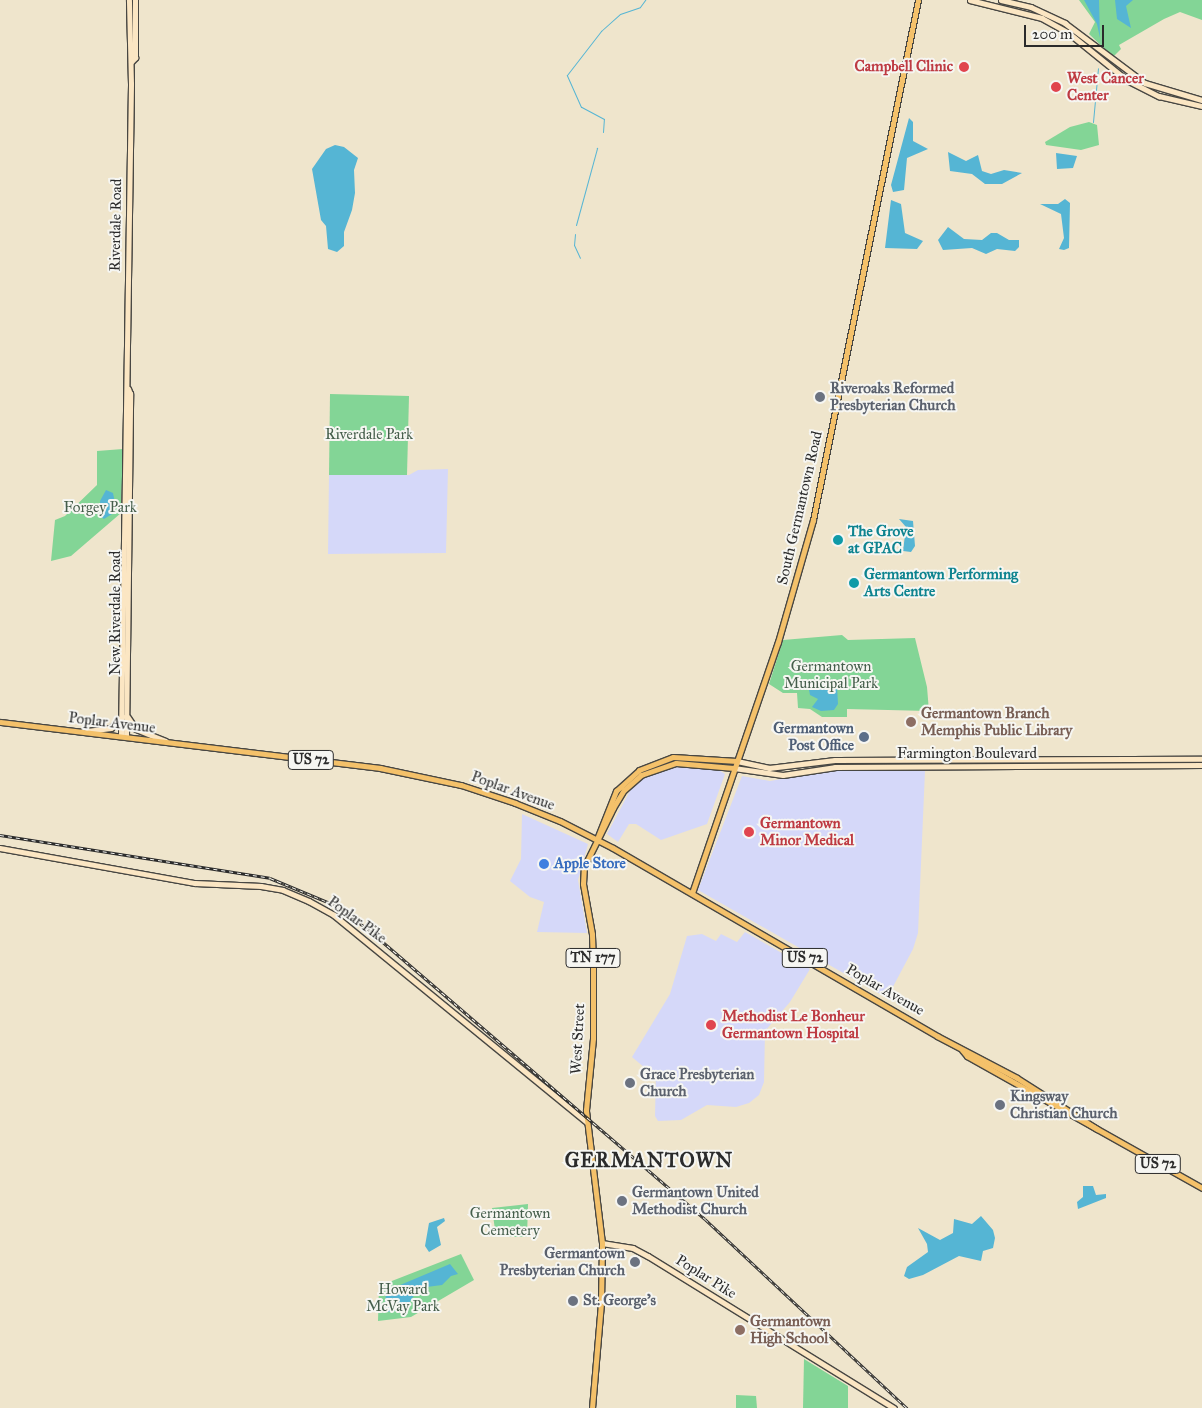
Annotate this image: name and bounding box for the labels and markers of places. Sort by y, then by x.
place label: Campbell Clinic [855,58,953,76]
marker: Campbell Clinic [957,60,971,74]
place label: West Cancer Center [1067,69,1144,104]
marker: West Cancer Center [1049,80,1063,94]
place label: Riveroaks Reformed Presbyterian Church [830,379,956,414]
marker: Riveroaks Reformed Presbyterian Church [814,391,826,403]
place label: The Grove at GPAC [848,522,913,557]
marker: The Grove at GPAC [832,534,844,546]
place label: Germantown Performing Arts Centre [864,565,1018,600]
marker: Germantown Performing Arts Centre [848,577,860,589]
place label: Germantown Branch Memphis Public Library [921,704,1072,739]
marker: Germantown Branch Memphis Public Library [905,716,917,728]
place label: Germantown Post Office [773,719,854,754]
marker: Germantown Post Office [858,731,870,743]
place label: Germantown Minor Medical [760,814,854,849]
marker: Germantown Minor Medical [742,825,756,839]
place label: Apple Store [554,855,626,873]
marker: Apple Store [538,858,550,870]
place label: Methodist Le Bonheur Germantown Hospital [722,1007,865,1042]
marker: Methodist Le Bonheur Germantown Hospital [704,1018,718,1032]
place label: Grace Presbyterian Church [640,1065,754,1100]
marker: Grace Presbyterian Church [624,1077,636,1089]
place label: Kingsway Christian Church [1010,1087,1118,1122]
marker: Kingsway Christian Church [994,1099,1006,1111]
place label: Germantown United Methodist Church [632,1183,759,1218]
marker: Germantown United Methodist Church [616,1195,628,1207]
place label: Germantown Presbyterian Church [499,1244,625,1279]
marker: Germantown Presbyterian Church [629,1256,641,1268]
place label: St. George's [583,1292,656,1310]
marker: St. George's [567,1295,579,1307]
place label: Germantown High School [750,1312,831,1347]
marker: Germantown High School [734,1324,746,1336]

